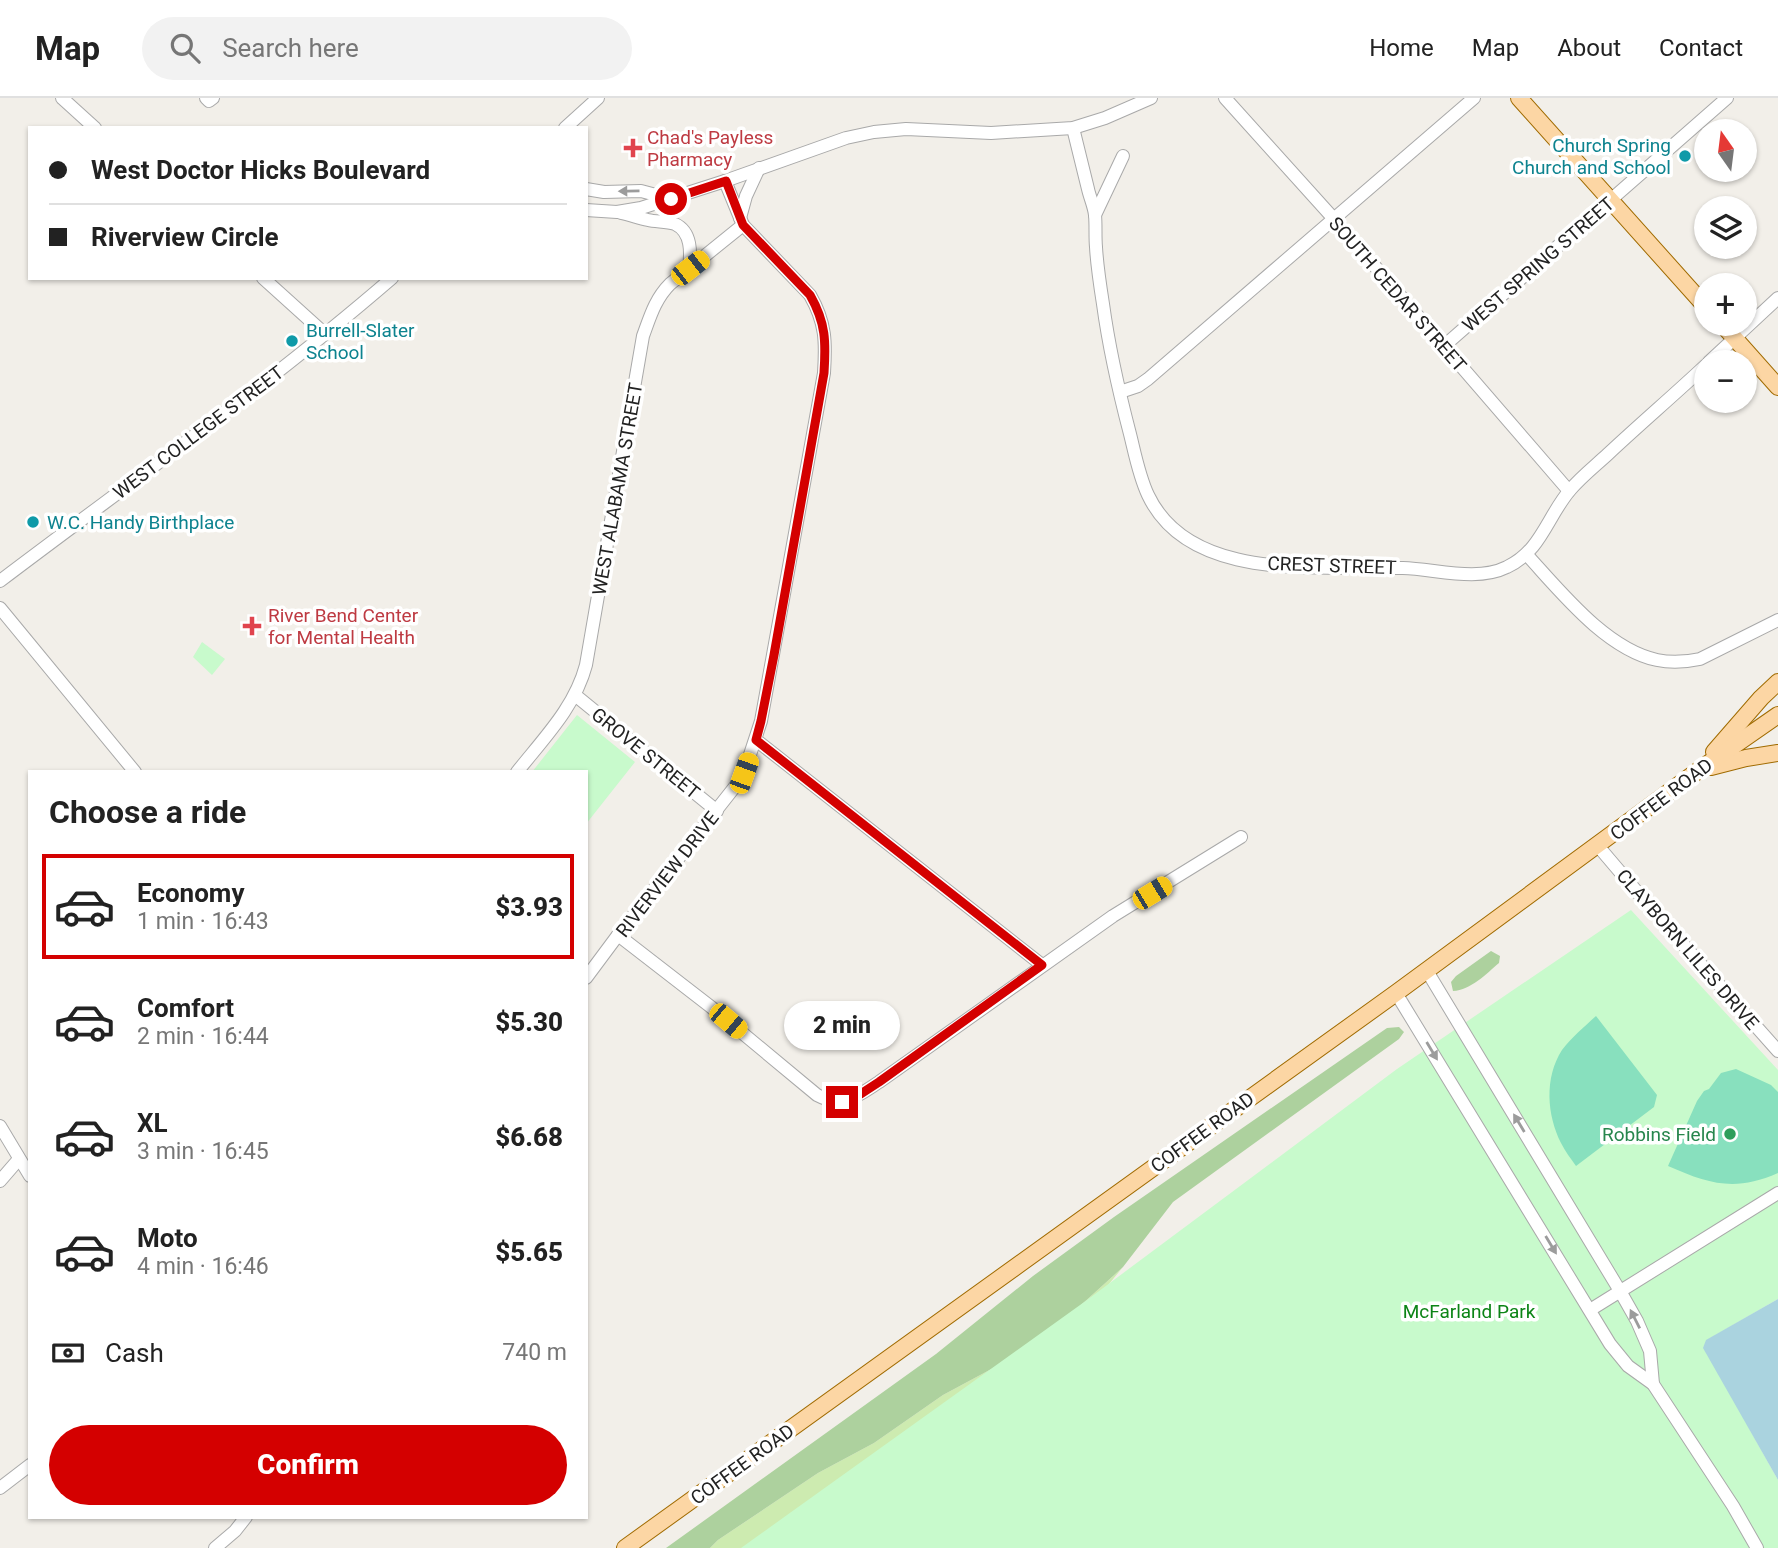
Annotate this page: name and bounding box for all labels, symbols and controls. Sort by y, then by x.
search box [142,17,632,80]
text: Map [35,29,100,68]
icon: search [166,29,204,67]
text: Search here [222,33,359,63]
text: Home [1369,34,1434,62]
text: Map [1472,34,1519,62]
text: About [1557,34,1621,62]
text: Contact [1659,34,1743,62]
north arrow [1694,119,1757,182]
map controls [1694,119,1757,413]
place label: Chad's Payless Pharmacy [647,126,773,171]
place label: Church Spring Church and School [1512,134,1671,179]
marker: Chad's Payless Pharmacy [625,140,641,156]
marker: Church Spring Church and School [1677,148,1693,164]
text: West Doctor Hicks Boulevard [91,155,430,185]
route start [655,183,687,215]
one-way arrow [618,186,640,197]
street label: WEST SPRING STREET [1458,192,1619,337]
button: layers [1694,196,1757,259]
street label: SOUTH CEDAR STREET [1324,212,1471,377]
text: Riverview Circle [91,222,279,252]
car [667,247,714,289]
button: + [1694,273,1757,336]
place label: Burrell-Slater School [306,319,415,364]
marker: Burrell-Slater School [284,333,300,349]
button: − [1694,350,1757,413]
street label: WEST COLLEGE STREET [109,361,288,504]
street label: WEST ALABAMA STREET [587,381,648,597]
place label: W.C. Handy Birthplace [47,511,234,534]
marker: W.C. Handy Birthplace [25,514,41,530]
street label: CREST STREET [1267,552,1397,579]
place label: River Bend Center for Mental Health [268,604,419,649]
marker: River Bend Center for Mental Health [242,616,262,636]
street label: GROVE STREET [587,703,704,804]
car [727,750,762,796]
street label: COFFEE ROAD [1606,753,1717,845]
text: Choose a ride [49,793,246,831]
street label: RIVERVIEW DRIVE [611,807,724,942]
street label: CLAYBORN LILES DRIVE [1612,864,1764,1034]
car [1129,873,1176,913]
icon: car [53,875,116,938]
text: Economy [137,878,244,908]
text: $3.93 [495,892,563,922]
text: 1 min · 16:43 [137,908,269,935]
icon: car [53,990,116,1053]
text: Comfort [137,993,234,1023]
car [706,999,751,1043]
callout: 2 min [784,1000,900,1049]
text: $5.30 [495,1007,563,1037]
text: 2 min [813,1012,871,1039]
text: 2 min · 16:44 [137,1023,269,1050]
one-way arrow [1426,1042,1439,1061]
route end [826,1086,858,1118]
street label: COFFEE ROAD [1146,1087,1258,1178]
icon: car [53,1105,116,1168]
text: XL [137,1108,168,1138]
one-way arrow [1513,1114,1525,1133]
text: $6.68 [495,1122,563,1152]
place label: Robbins Field [1602,1123,1716,1146]
marker: Robbins Field [1722,1126,1738,1142]
text: 3 min · 16:45 [137,1138,269,1165]
icon: car [53,1220,116,1283]
text: Moto [137,1223,198,1253]
one-way arrow [1545,1236,1557,1255]
text: $5.65 [495,1237,563,1267]
text: 4 min · 16:46 [137,1253,269,1280]
park label: McFarland Park [1403,1300,1536,1323]
one-way arrow [1629,1309,1641,1329]
icon: cash [49,1334,87,1372]
text: Cash [105,1338,164,1368]
text: 740 m [502,1339,567,1366]
street label: COFFEE ROAD [686,1419,798,1510]
button: Confirm [49,1425,567,1505]

